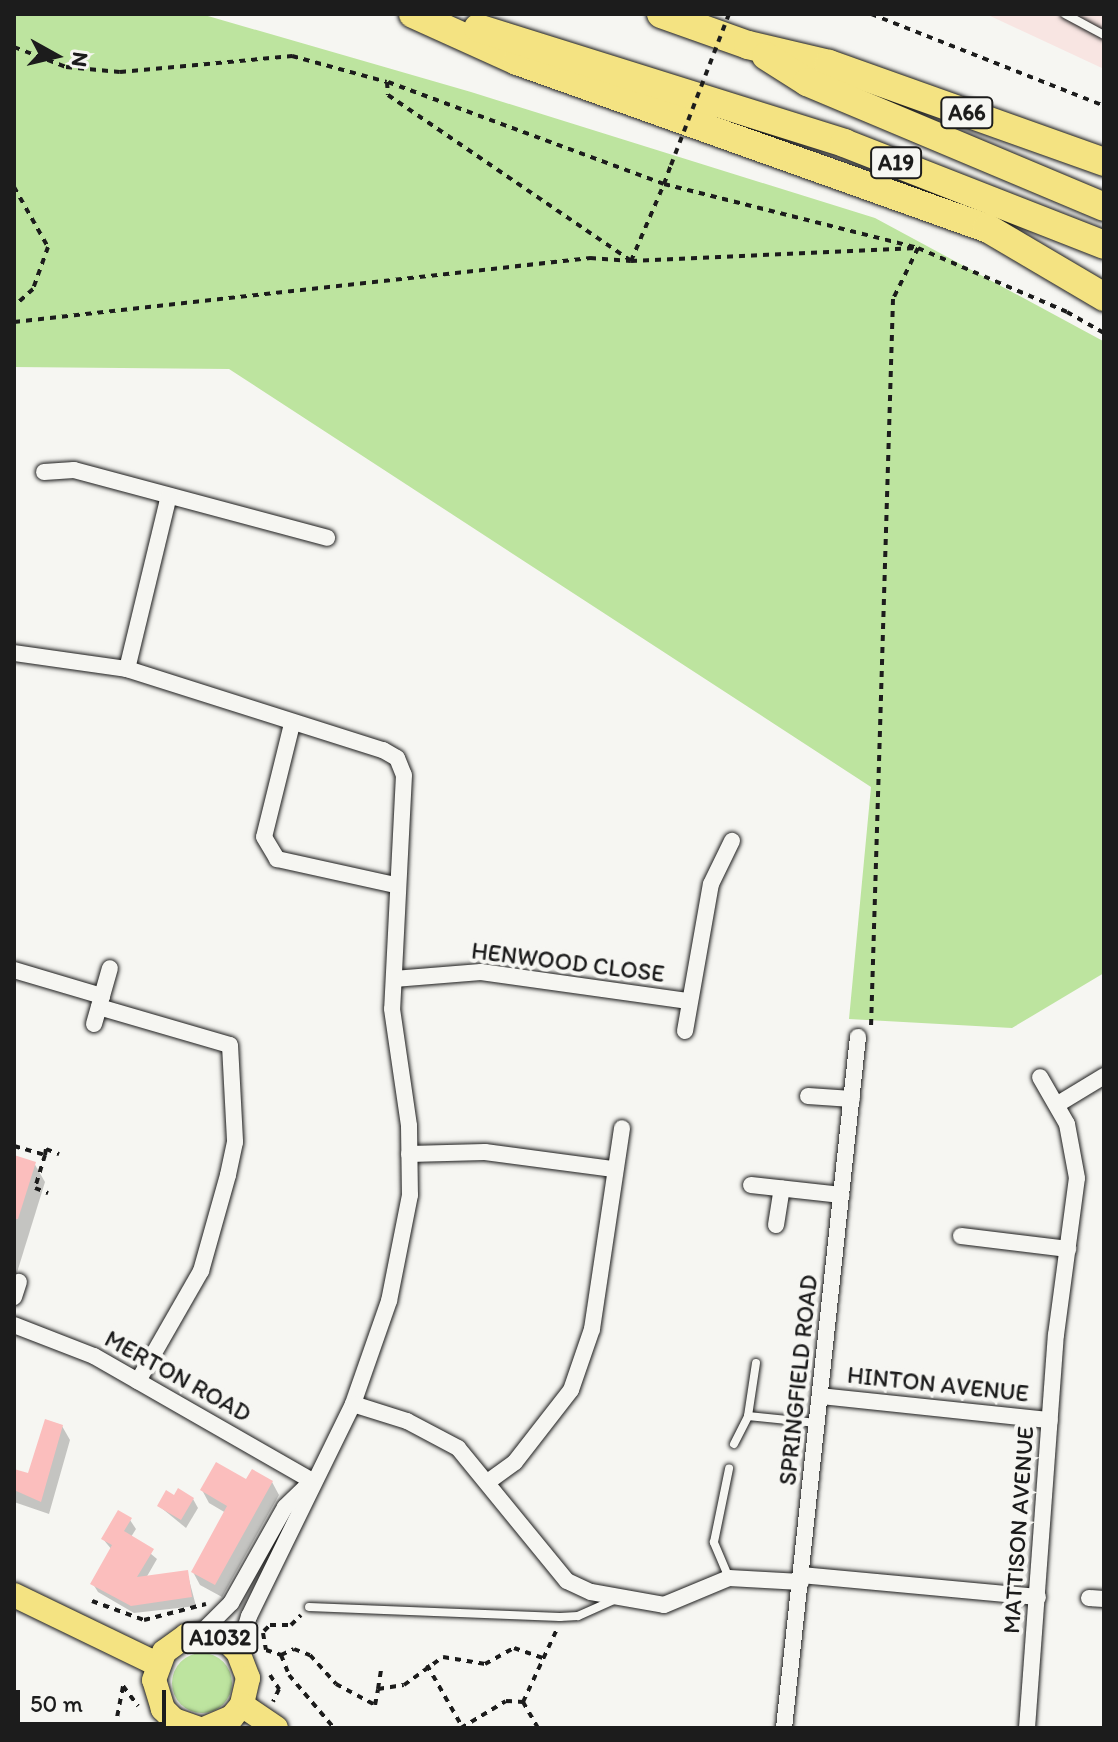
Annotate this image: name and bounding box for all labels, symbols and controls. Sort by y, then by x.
north arrow [16,16,96,96]
text: N [66,50,95,69]
road number: A66 [939,95,995,131]
road number: A19 [870,145,922,181]
street label: HENWOOD CLOSE [470,936,666,988]
street label: SPRINGFIELD ROAD [773,1274,823,1486]
street label: MERTON ROAD [100,1324,256,1428]
street label: HINTON AVENUE [846,1360,1030,1408]
street label: MATTISON AVENUE [996,1426,1040,1634]
road number: A1032 [180,1620,260,1656]
scale bar [20,1674,170,1724]
text: 50 m [30,1689,83,1718]

